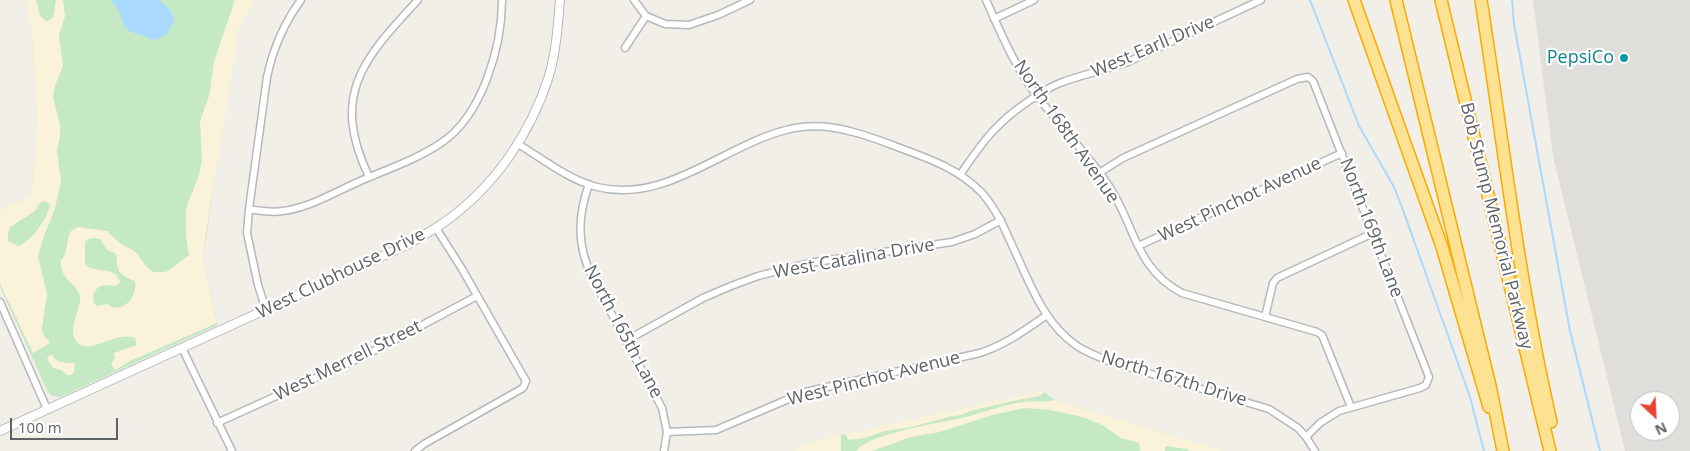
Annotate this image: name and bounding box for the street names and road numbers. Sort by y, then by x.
street label: West Earll Drive [1088,11,1218,83]
street label: North 168th Avenue [1009,56,1123,208]
street label: Bob Stump Memorial Parkway [1455,100,1537,352]
street label: West Pinchot Avenue [1155,153,1325,247]
street label: North 169th Lane [1335,155,1407,301]
street label: West Clubhouse Drive [253,224,429,324]
street label: West Catalina Drive [772,234,936,284]
street label: North 165th Lane [579,262,667,402]
street label: West Merrell Street [271,316,425,406]
street label: West Pinchot Avenue [785,347,963,411]
street label: North 167th Drive [1099,347,1249,411]

